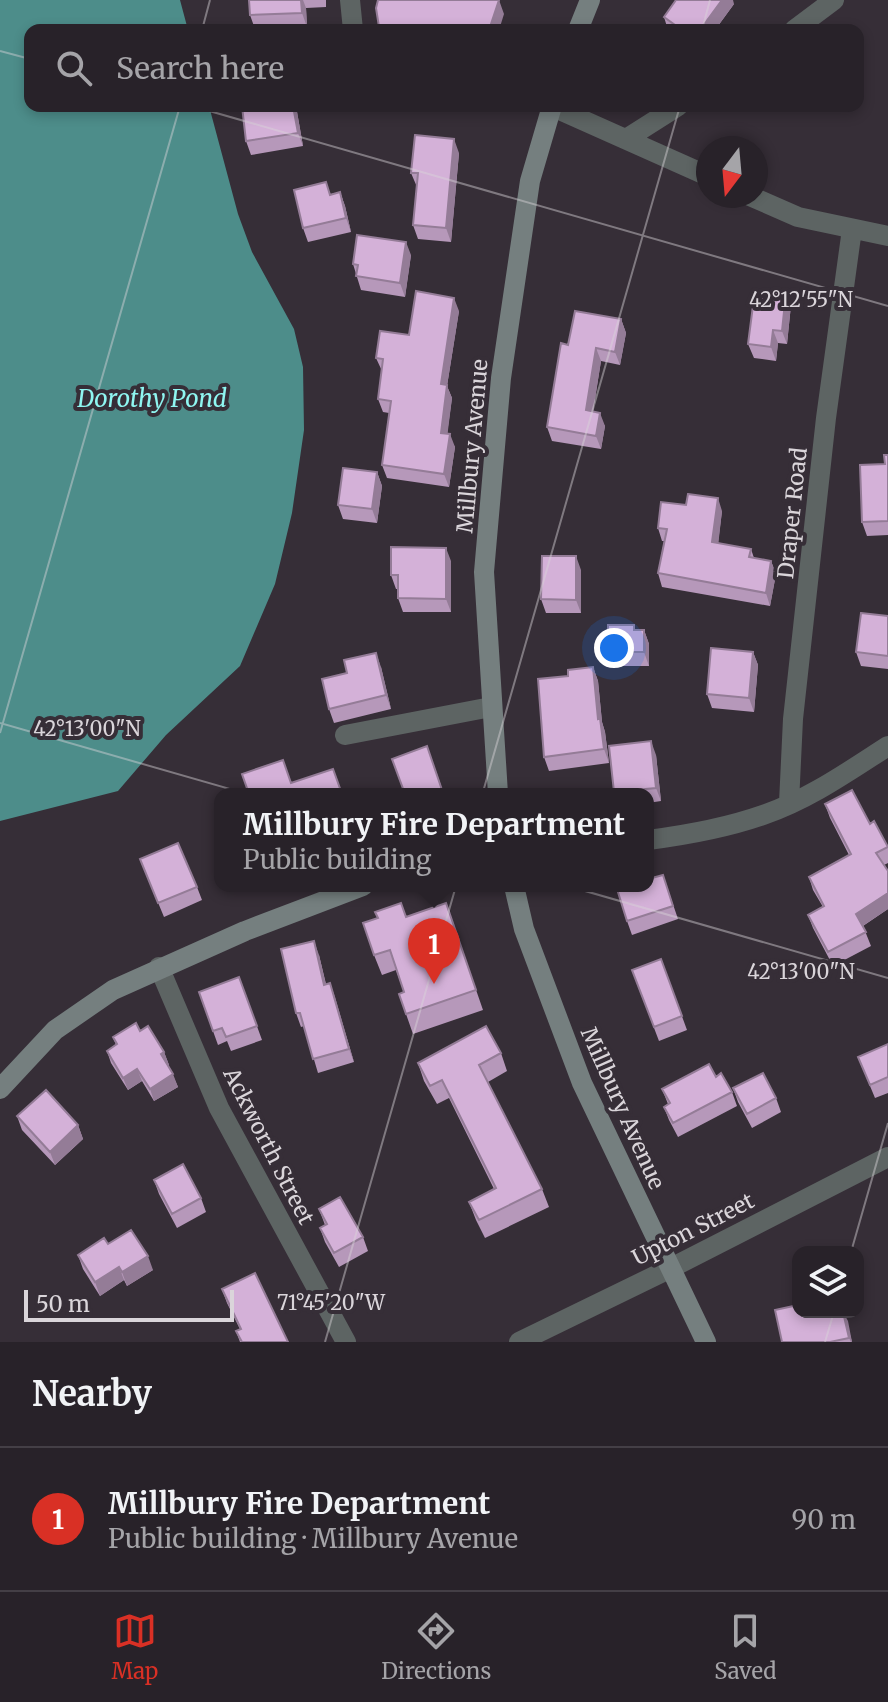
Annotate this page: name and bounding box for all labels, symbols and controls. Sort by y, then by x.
search box [24,24,864,112]
icon: search [52,46,96,90]
text: Search here [116,49,284,87]
north arrow [696,136,768,208]
text: 42°12'55"N [749,287,854,312]
street label: Millbury Avenue [450,358,494,534]
water label: Dorothy Pond [76,383,227,414]
street label: Draper Road [771,446,813,580]
your location [594,628,634,668]
text: 42°13'00"N [33,716,141,741]
popup [214,788,654,892]
text: Millbury Fire Department [243,805,625,843]
text: Public building [243,843,431,876]
pin: 1 [408,918,460,984]
text: 42°13'00"N [747,959,855,984]
street label: Millbury Avenue [575,1023,671,1193]
street label: Ackworth Street [217,1062,321,1230]
street label: Upton Street [627,1186,759,1272]
map controls [792,1246,864,1318]
button: layers [792,1246,864,1318]
scale bar [24,1286,234,1322]
text: 50 m [36,1290,90,1318]
text: 71°45'20"W [277,1290,386,1315]
text: Nearby [32,1373,152,1415]
text: Millbury Fire Department [108,1484,490,1522]
text: 1 [52,1503,64,1536]
text: 90 m [792,1503,856,1536]
text: Public building · Millbury Avenue [108,1522,518,1555]
tab: Map [111,1609,158,1685]
tab: Directions [381,1609,491,1685]
tab: Saved [714,1609,777,1685]

